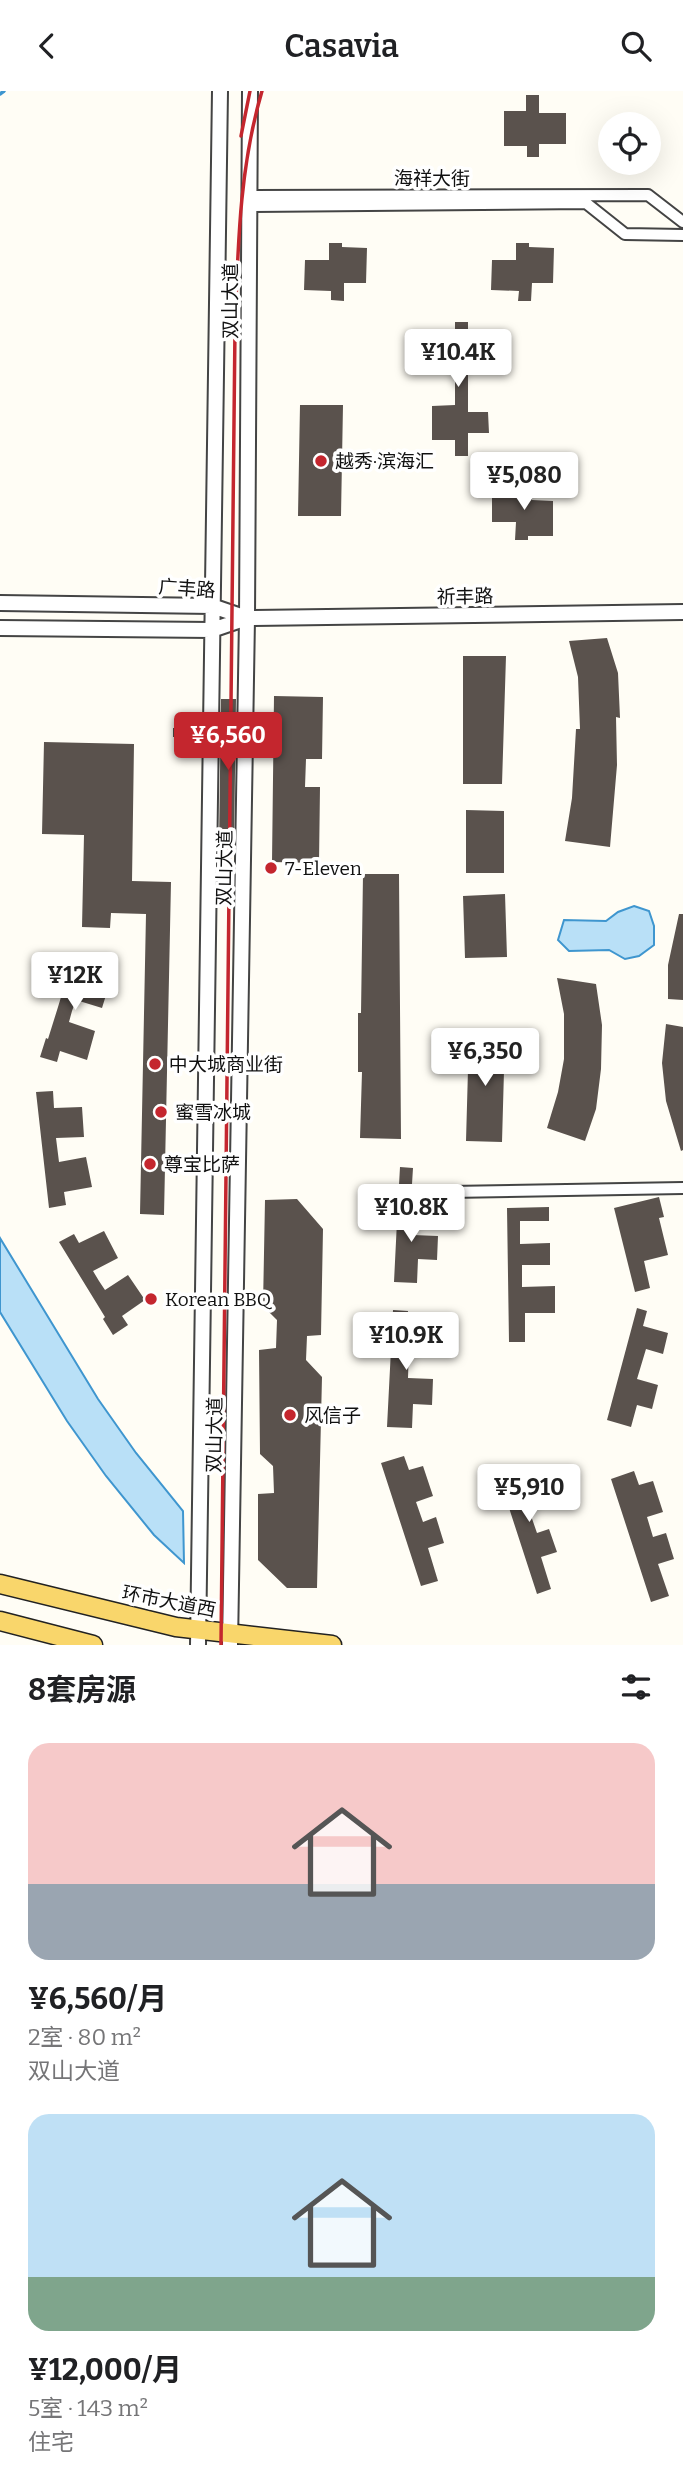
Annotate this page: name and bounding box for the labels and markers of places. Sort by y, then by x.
pin: ¥10.4K [401,329,515,389]
place label: 越秀·滨海汇 [335,450,434,473]
marker: 越秀·滨海汇 [313,453,329,469]
pin: ¥5,080 [467,453,581,512]
pin: ¥6,560 [171,713,285,772]
place label: 7-Eleven [285,857,362,880]
marker: 7-Eleven [263,860,279,876]
pin: ¥12K [34,953,116,1012]
pin: ¥6,350 [428,1028,542,1088]
place label: 中大城商业街 [169,1053,283,1076]
marker: 中大城商业街 [147,1056,163,1072]
place label: 蜜雪冰城 [175,1101,251,1124]
marker: 蜜雪冰城 [153,1104,169,1120]
place label: 尊宝比萨 [164,1153,240,1176]
marker: 尊宝比萨 [142,1156,158,1172]
pin: ¥10.8K [354,1185,468,1244]
place label: Korean BBQ [165,1288,273,1311]
marker: Korean BBQ [143,1291,159,1307]
pin: ¥10.9K [349,1313,463,1372]
place label: 风信子 [304,1404,361,1427]
marker: 风信子 [282,1407,298,1423]
pin: ¥5,910 [472,1465,586,1524]

